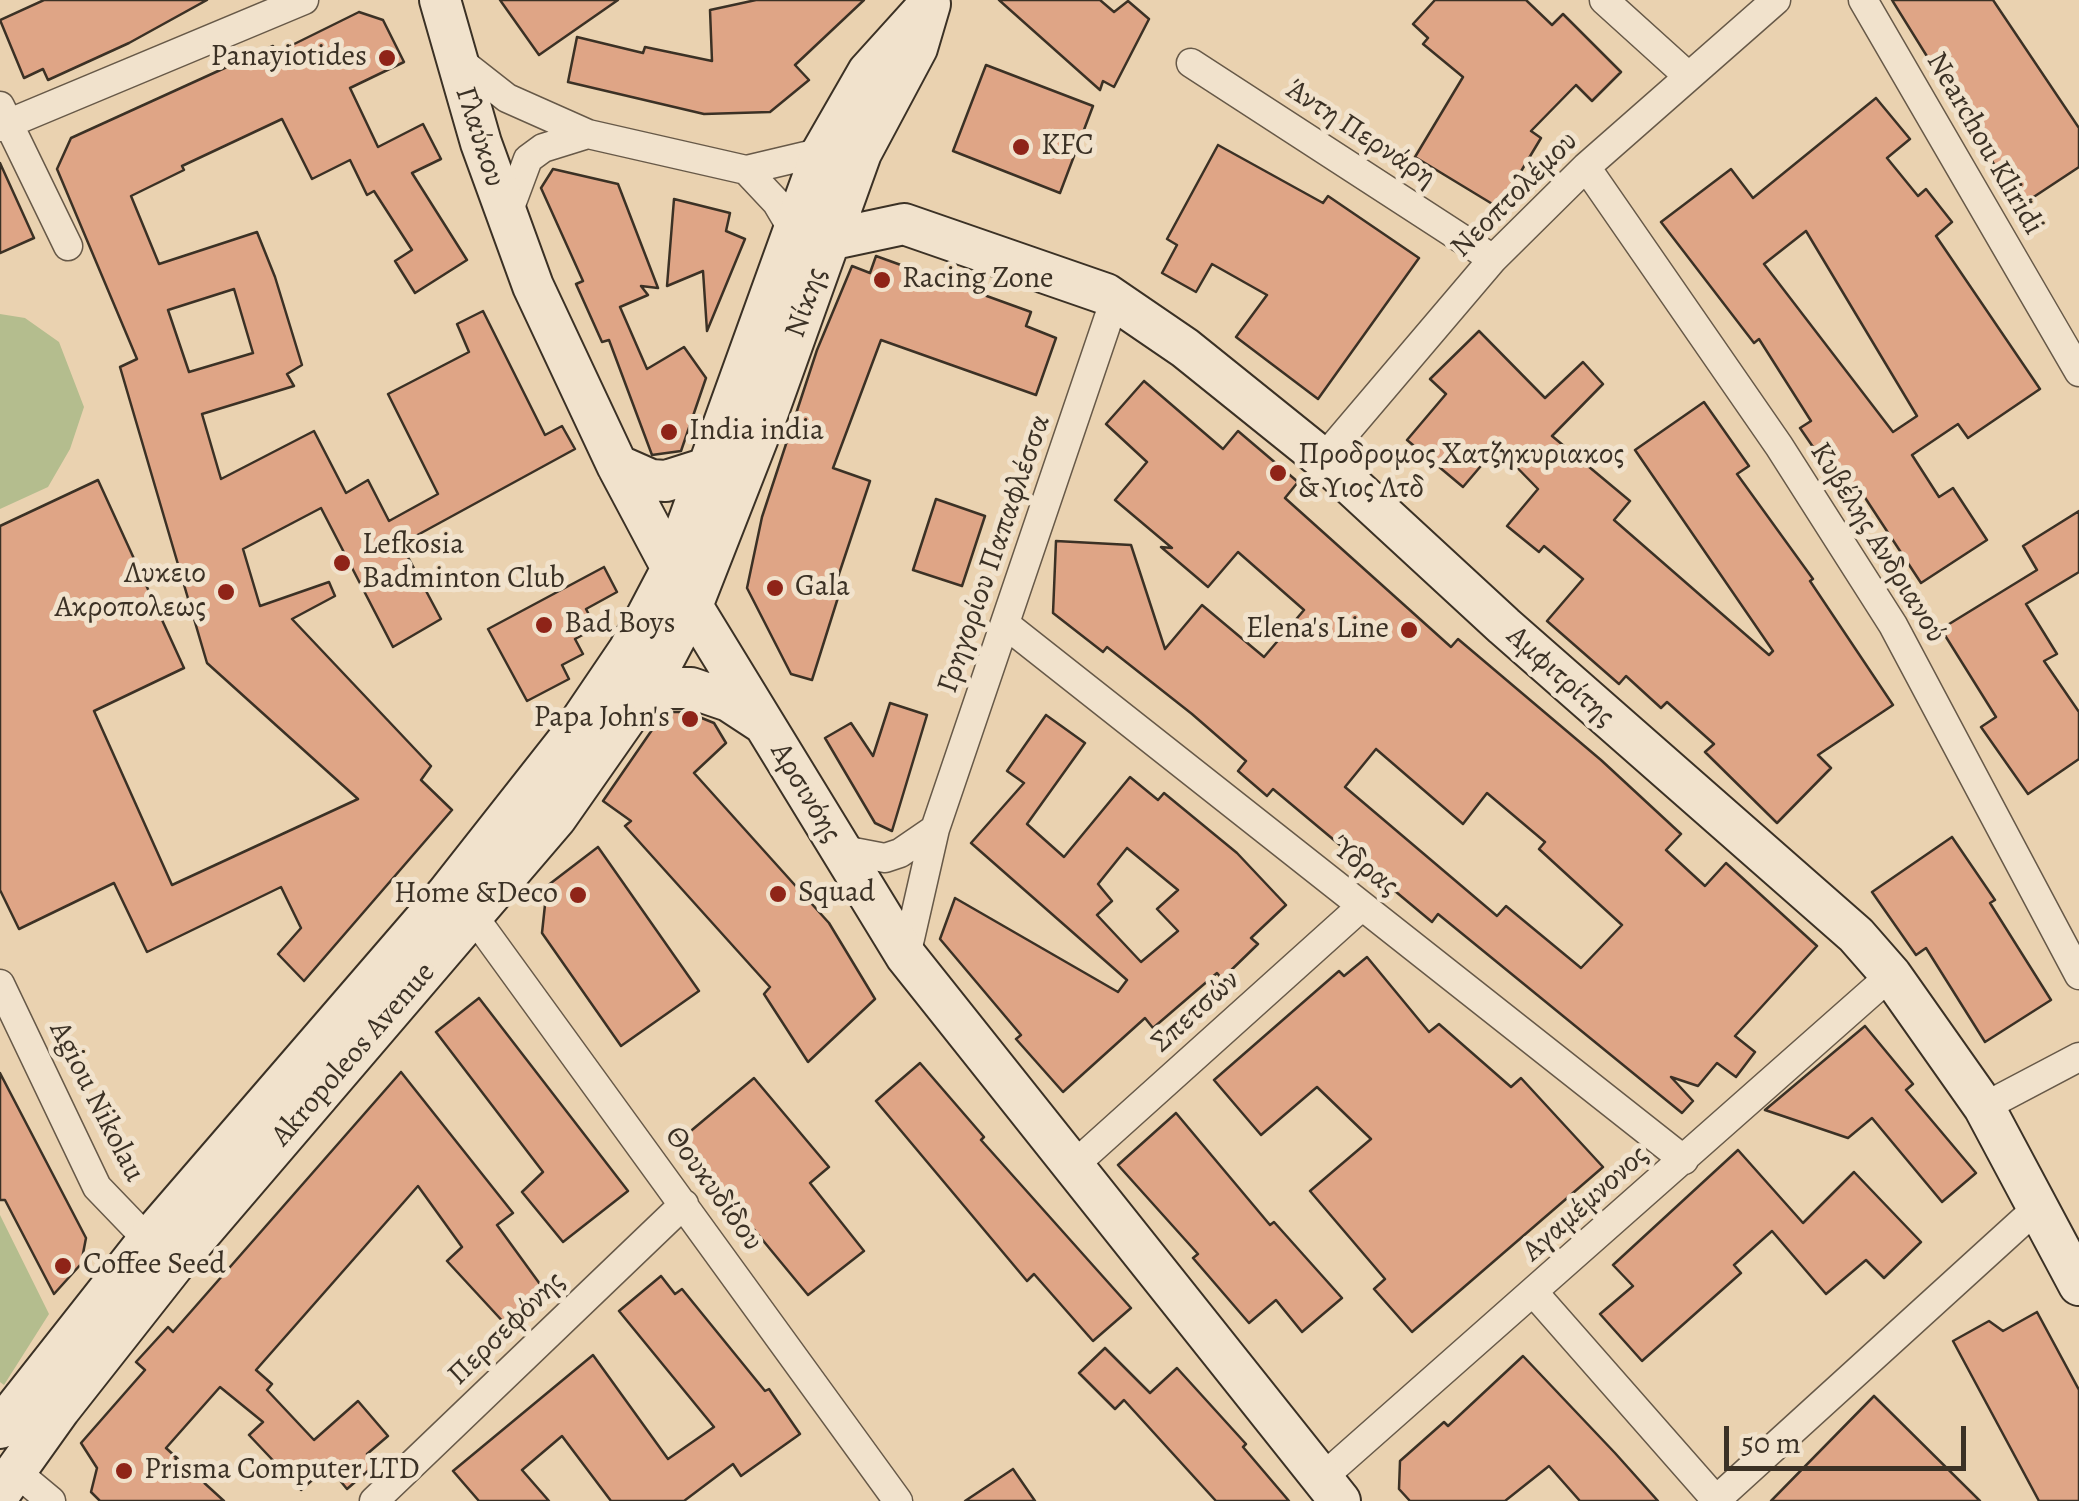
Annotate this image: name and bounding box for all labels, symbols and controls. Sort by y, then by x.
place label: Panayiotides [210,40,367,76]
street label: Nearchou Kliridi [1917,46,2051,242]
marker: Panayiotides [376,47,398,69]
street label: Άντη Περνάρη [1278,72,1442,196]
street label: Γλαύκου [446,83,512,191]
street label: Νεοπτολέμου [1444,124,1586,266]
place label: KFC [1041,129,1094,165]
marker: KFC [1010,136,1032,158]
place label: Racing Zone [902,262,1054,298]
street label: Νίκης [778,263,836,343]
marker: Racing Zone [871,269,893,291]
street label: Γρηγορίου Παπαφλέσσα [930,410,1060,698]
place label: India india [689,414,824,450]
marker: India india [658,421,680,443]
street label: Κυβέλης Ανδριανού [1801,436,1953,650]
place label: Προδρομος Χατζηκυριακος & Υιος Λτδ [1298,438,1624,508]
marker: Προδρομος Χατζηκυριακος & Υιος Λτδ [1267,462,1289,484]
place label: Lefkosia Badminton Club [362,528,565,598]
marker: Lefkosia Badminton Club [331,552,353,574]
place label: Λυκειο Ακροπολεως [55,557,206,628]
place label: Gala [795,570,850,606]
marker: Gala [764,577,786,599]
marker: Λυκειο Ακροπολεως [215,581,237,603]
place label: Bad Boys [564,607,675,643]
place label: Elena's Line [1246,612,1389,648]
marker: Bad Boys [533,614,555,636]
marker: Elena's Line [1398,619,1420,641]
street label: Αμφιτρίτης [1498,619,1622,735]
place label: Papa John's [533,701,670,737]
marker: Papa John's [679,708,701,730]
street label: Αρσινόης [761,737,849,849]
street label: Ύδρας [1323,829,1405,905]
place label: Squad [798,876,875,912]
place label: Home &Deco [394,877,558,913]
marker: Squad [767,883,789,905]
marker: Home &Deco [567,884,589,906]
street label: Akropoleos Avenue [264,956,444,1154]
street label: Σπετσών [1145,963,1247,1061]
street label: Agiou Nikolau [40,1016,152,1188]
street label: Θουκυδίδου [656,1120,770,1258]
street label: Αγαμέμνονος [1516,1138,1656,1270]
place label: Coffee Seed [83,1248,226,1284]
marker: Coffee Seed [52,1255,74,1277]
street label: Περσεφόνης [441,1264,573,1394]
scale bar [1729,1406,1972,1468]
text: 50 m [1741,1423,1801,1463]
place label: Prisma Computer LTD [144,1453,420,1489]
marker: Prisma Computer LTD [113,1460,135,1482]

